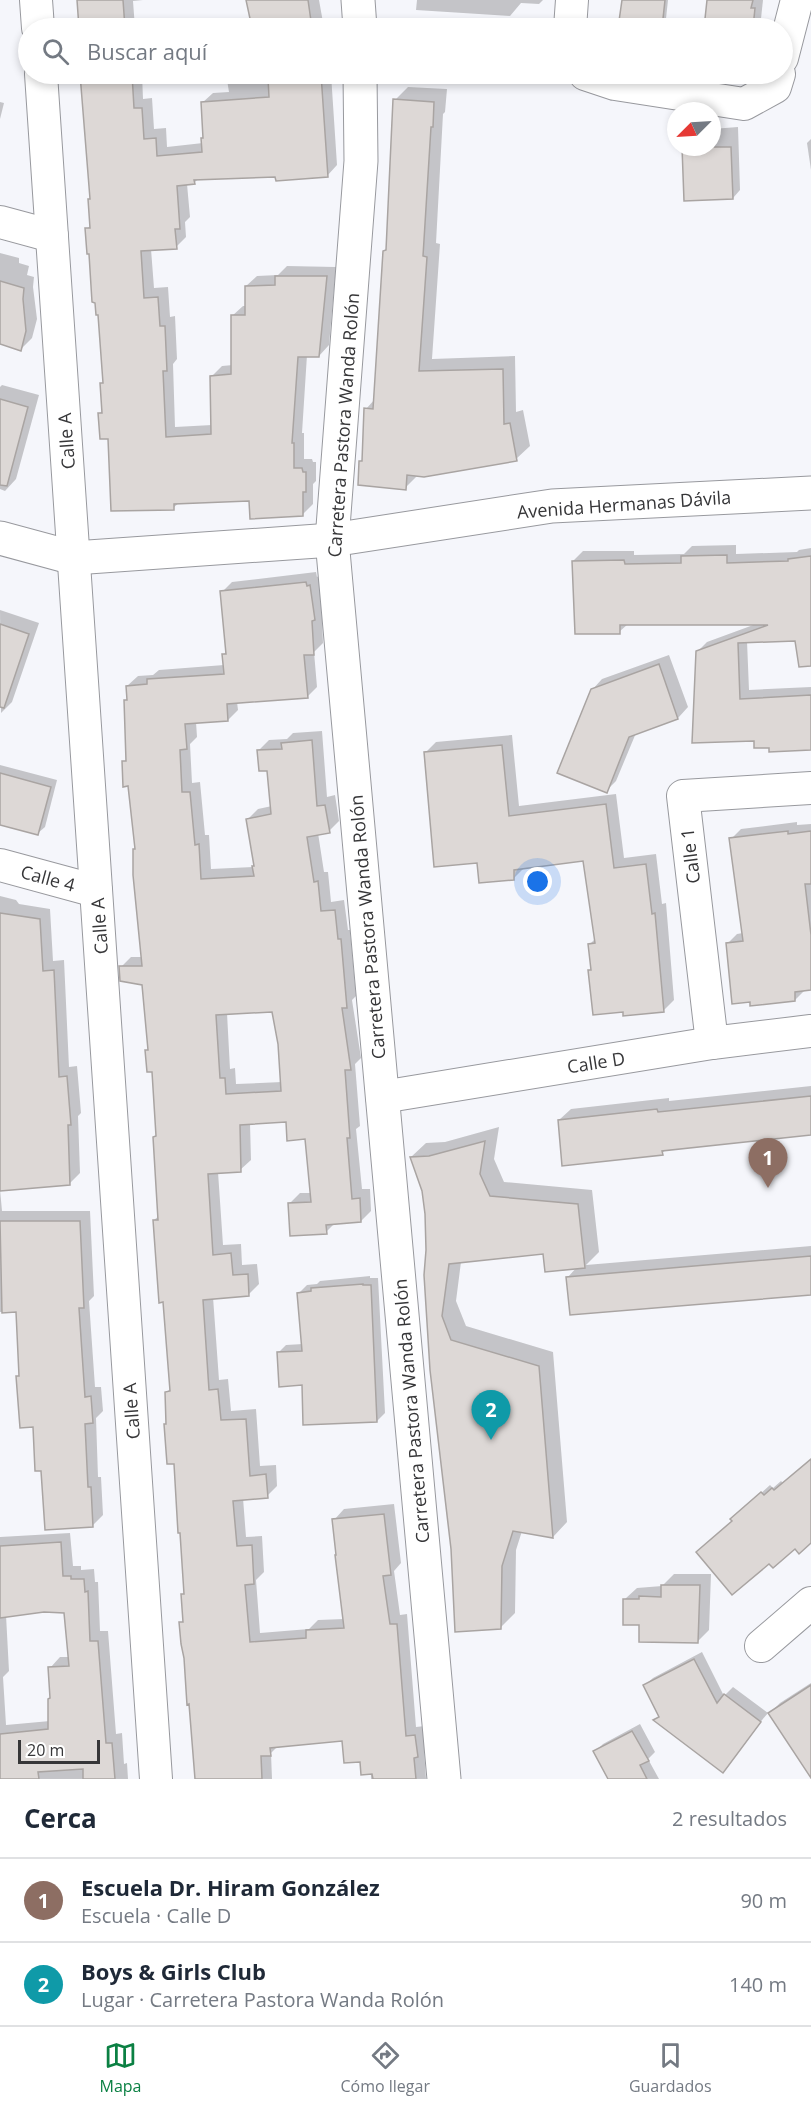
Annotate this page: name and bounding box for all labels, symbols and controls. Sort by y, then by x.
search box [18,18,793,84]
icon: search [39,35,72,68]
text: Buscar aquí [87,36,207,66]
north arrow [667,102,721,156]
street label: Carretera Pastora Wanda Rolón [322,292,364,558]
street label: Calle A [52,411,80,470]
street label: Avenida Hermanas Dávila [516,485,732,523]
street label: Carretera Pastora Wanda Rolón [343,794,391,1060]
street label: Calle 1 [675,827,705,885]
street label: Calle 4 [18,859,78,897]
your location [523,867,552,896]
street label: Calle A [85,896,113,955]
street label: Calle D [565,1046,627,1078]
pin: 1 [748,1138,788,1188]
street label: Carretera Pastora Wanda Rolón [387,1278,435,1544]
street label: Calle A [117,1381,145,1440]
pin: 2 [472,1390,510,1440]
scale bar [18,1737,100,1764]
text: 20 m [27,1739,64,1761]
text: Cerca [24,1800,97,1836]
text: 2 resultados [672,1805,787,1832]
text: Escuela Dr. Hiram González [81,1872,380,1902]
text: 1 [38,1887,49,1914]
text: 90 m [740,1887,787,1914]
text: Escuela · Calle D [81,1902,231,1929]
text: Boys & Girls Club [81,1956,266,1986]
text: 2 [38,1971,49,1998]
text: 140 m [729,1971,787,1998]
text: Lugar · Carretera Pastora Wanda Rolón [81,1986,444,2013]
tab: Mapa [99,2039,141,2097]
tab: Cómo llegar [340,2039,430,2097]
tab: Guardados [629,2039,712,2097]

